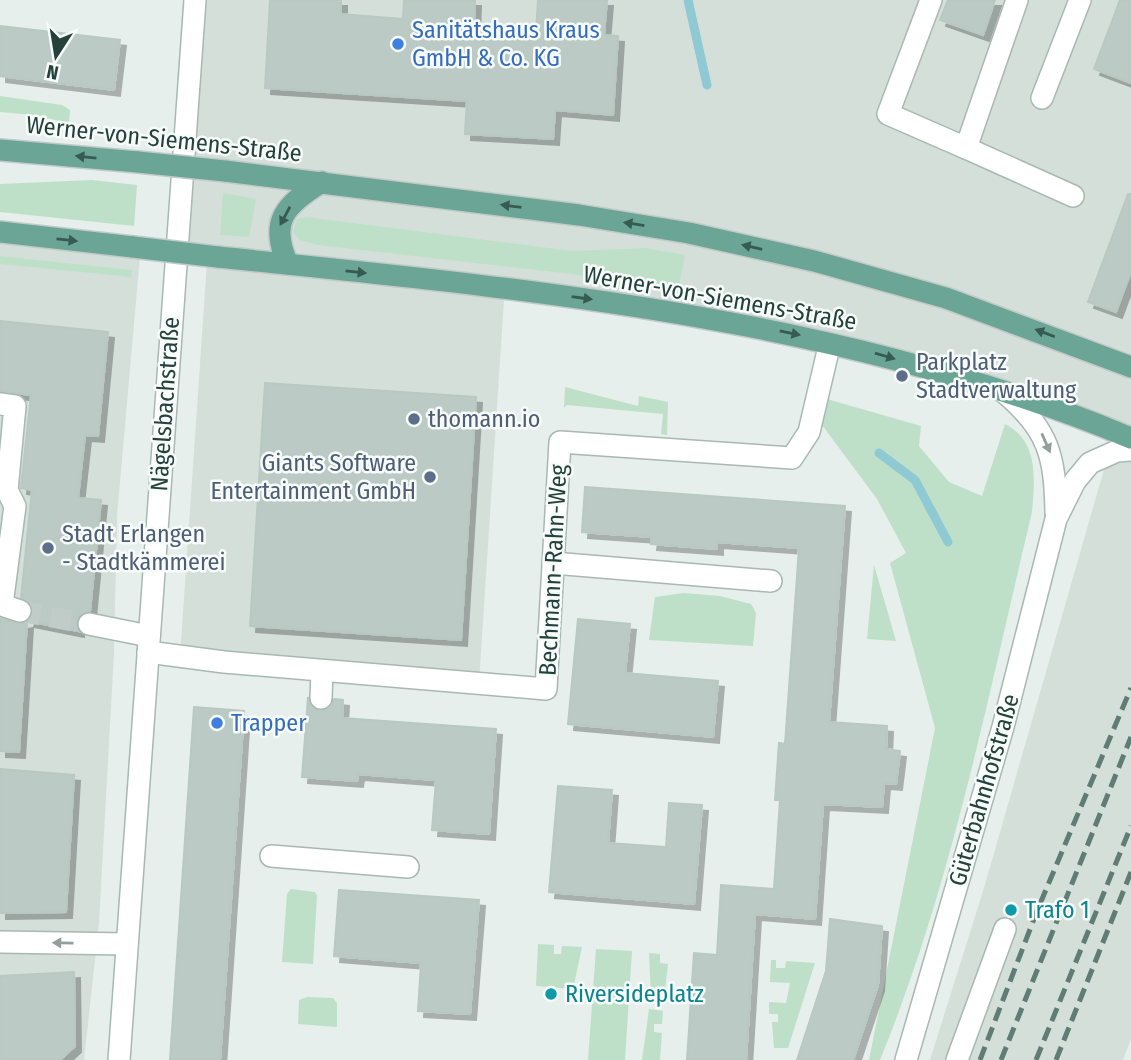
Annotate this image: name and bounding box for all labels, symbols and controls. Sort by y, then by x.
place label: Sanitätshaus Kraus GmbH & Co. KG [412,16,600,72]
north arrow [21,21,91,91]
marker: Sanitätshaus Kraus GmbH & Co. KG [390,36,406,52]
text: N [45,60,61,85]
street label: Werner-von-Siemens-Straße [25,111,303,167]
one-way arrow [75,152,97,163]
one-way arrow [500,200,522,211]
one-way arrow [279,206,291,226]
one-way arrow [623,218,645,229]
one-way arrow [56,234,78,245]
one-way arrow [741,241,763,252]
street label: Werner-von-Siemens-Straße [581,260,859,336]
one-way arrow [345,266,367,277]
one-way arrow [571,293,593,304]
street label: Nägelsbachstraße [145,316,185,492]
one-way arrow [1034,327,1055,338]
one-way arrow [779,328,801,339]
place label: Parkplatz Stadtverwaltung [916,348,1077,404]
one-way arrow [874,351,896,362]
marker: Parkplatz Stadtverwaltung [894,368,910,384]
place label: thomann.io [428,405,540,433]
marker: thomann.io [406,411,422,427]
one-way arrow [1041,433,1052,454]
place label: Giants Software Entertainment GmbH [211,449,416,505]
street label: Bechmann-Rahn-Weg [533,463,573,677]
marker: Giants Software Entertainment GmbH [422,469,438,485]
place label: Stadt Erlangen - Stadtkämmerei [62,520,226,576]
marker: Stadt Erlangen - Stadtkämmerei [40,540,56,556]
street label: Güterbahnhofstraße [943,691,1025,889]
place label: Trapper [231,709,307,737]
marker: Trapper [209,715,225,731]
place label: Trafo 1 [1025,896,1090,924]
marker: Trafo 1 [1003,902,1019,918]
one-way arrow [52,937,74,949]
place label: Riversideplatz [565,980,704,1008]
marker: Riversideplatz [543,986,559,1002]

